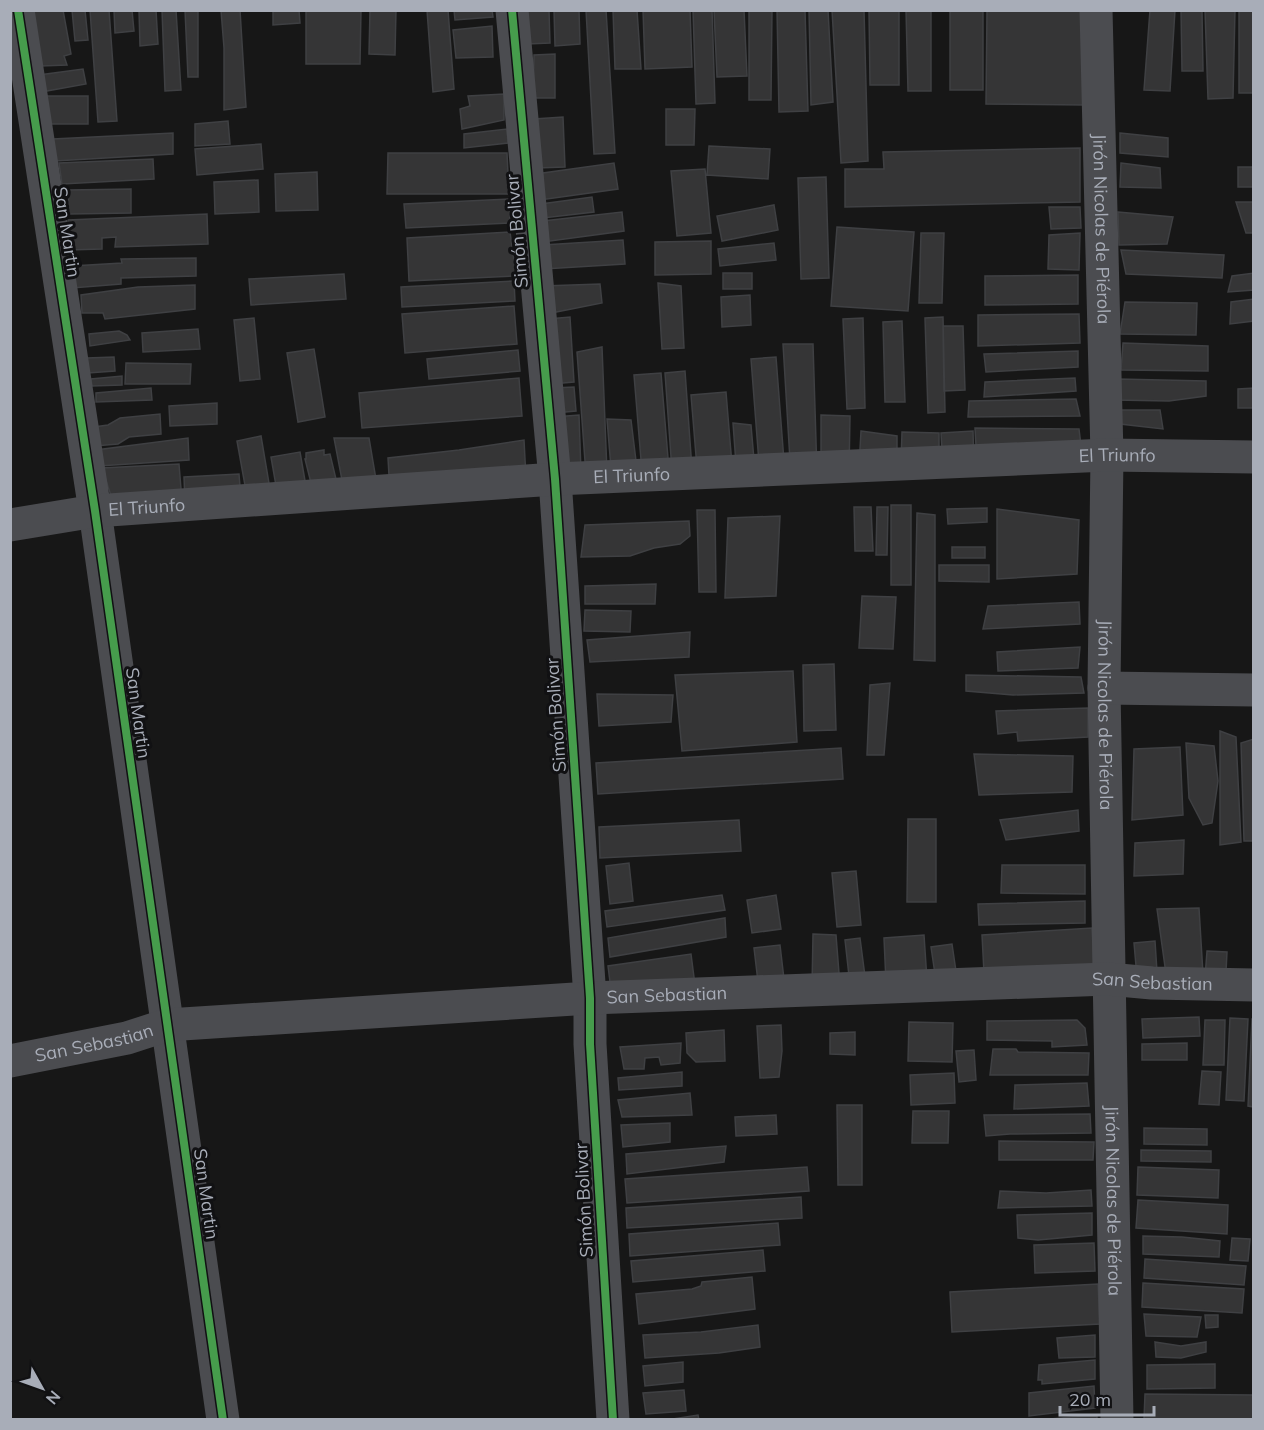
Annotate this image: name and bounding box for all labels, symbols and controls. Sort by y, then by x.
street label: Jirón Nicolas de Piérola [1088,133,1116,325]
street label: Simón Bolivar [500,172,533,289]
street label: San Martin [49,185,86,279]
street label: El Triunfo [1078,443,1156,467]
street label: El Triunfo [593,462,671,488]
street label: El Triunfo [107,493,186,521]
street label: Jirón Nicolas de Piérola [1093,619,1118,810]
street label: Simón Bolivar [540,657,571,773]
street label: San Martin [121,666,156,760]
street label: San Sebastian [1092,967,1213,995]
street label: San Sebastian [606,981,728,1008]
street label: San Sebastian [33,1018,156,1067]
street label: Jirón Nicolas de Piérola [1100,1105,1127,1296]
street label: Simón Bolivar [569,1142,598,1258]
street label: San Martin [189,1147,224,1241]
north arrow [12,1358,72,1418]
scale bar [1060,1379,1154,1417]
text: N [42,1387,65,1409]
text: 20 m [1069,1388,1111,1411]

